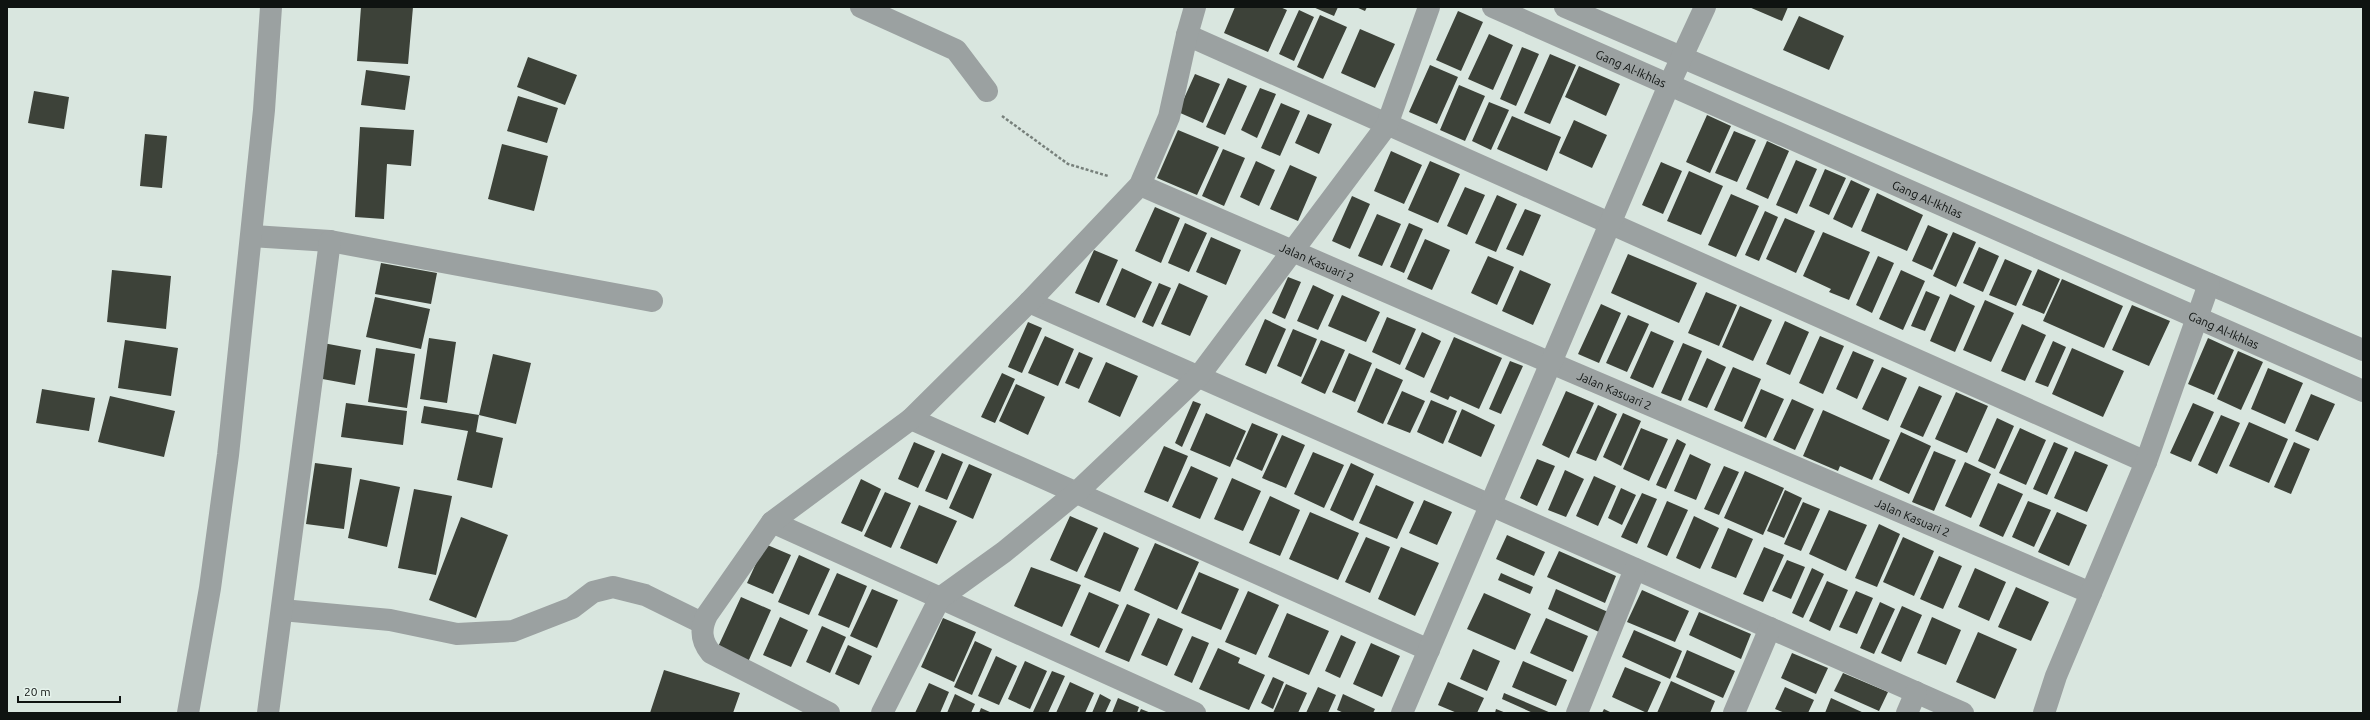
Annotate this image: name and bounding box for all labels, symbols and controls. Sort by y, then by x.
street label: Gang Al-Ikhlas [1594,47,1668,89]
street label: Gang Al-Ikhlas [1890,178,1965,220]
street label: Jalan Kasuari 2 [1278,240,1356,284]
street label: Gang Al-Ikhlas [2187,308,2261,351]
street label: Jalan Kasuari 2 [1575,368,1654,412]
street label: Jalan Kasuari 2 [1873,495,1952,539]
scale bar [18,678,120,704]
text: 20 m [24,685,51,698]

